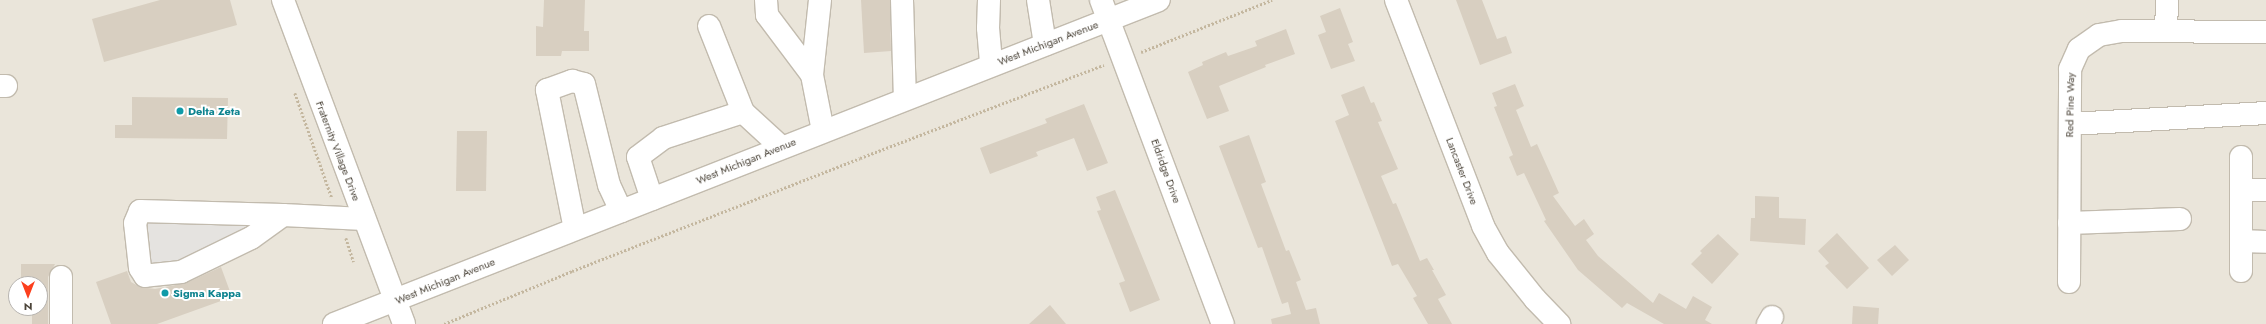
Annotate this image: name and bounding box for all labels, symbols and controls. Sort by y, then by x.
street label: West Michigan Avenue [996,18,1100,68]
street label: Red Pine Way [2063,72,2077,138]
street label: Fraternity Village Drive [313,99,363,203]
place label: Delta Zeta [188,104,240,118]
marker: Delta Zeta [175,106,185,116]
street label: West Michigan Avenue [694,135,798,187]
street label: Lancaster Drive [1443,136,1481,206]
street label: Eldridge Drive [1148,137,1184,205]
street label: West Michigan Avenue [393,255,497,307]
north arrow [8,276,48,316]
place label: Sigma Kappa [173,286,241,300]
marker: Sigma Kappa [160,288,170,298]
text: N [24,299,32,315]

